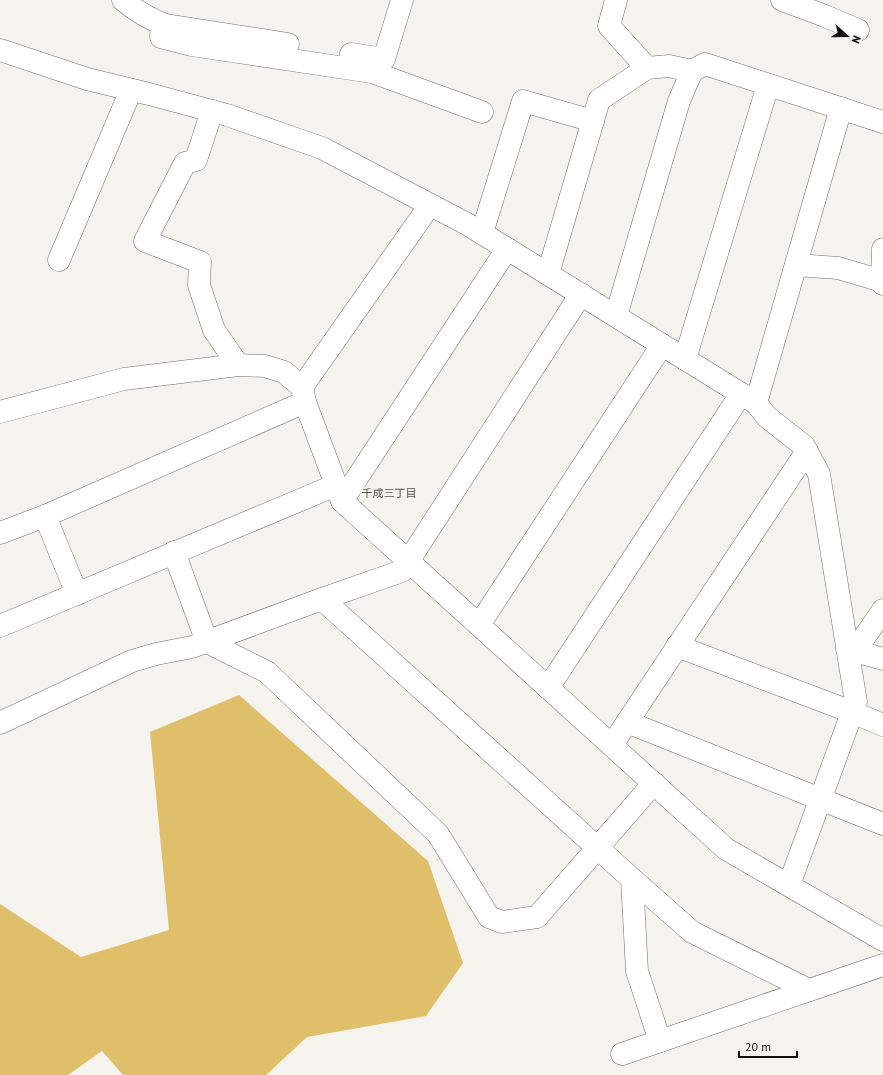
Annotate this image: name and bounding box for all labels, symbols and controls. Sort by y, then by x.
north arrow [827,16,867,56]
text: N [849,34,864,45]
district label: 千成三丁目 [362,486,417,500]
scale bar [739,1033,797,1059]
text: 20 m [745,1039,771,1054]

